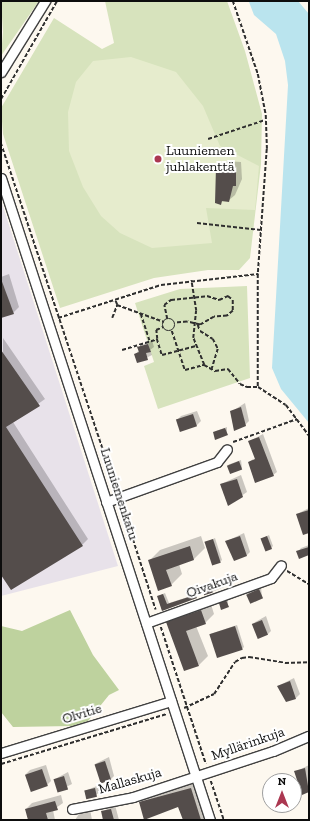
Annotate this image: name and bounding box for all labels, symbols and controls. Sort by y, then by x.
place label: Luuniemen juhlakenttä [166,143,235,176]
marker: Luuniemen juhlakenttä [153,154,163,164]
street label: Luuniemenkatu [96,446,142,542]
street label: Oivakuja [184,568,240,602]
street label: Olvitie [60,700,104,728]
street label: Myllärinkuja [209,724,287,764]
street label: Mallaskuja [97,764,163,798]
north arrow [262,773,302,813]
text: N [278,775,286,788]

